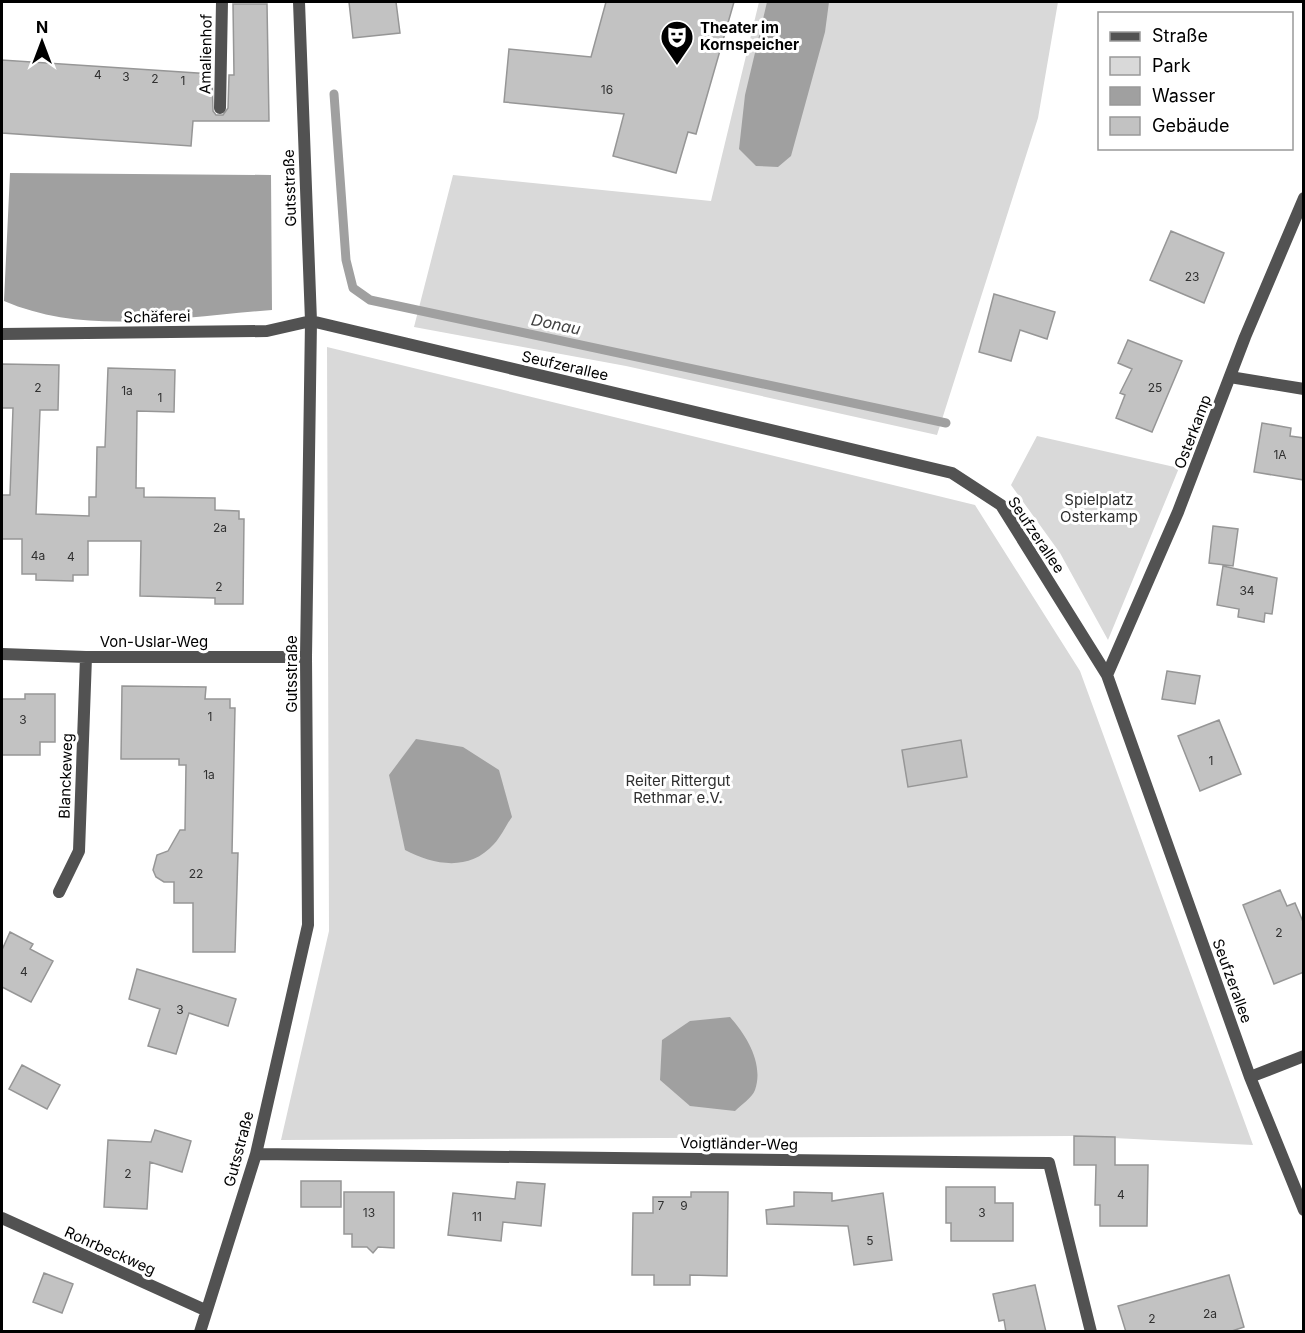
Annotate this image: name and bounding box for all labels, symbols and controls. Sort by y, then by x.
north arrow [12,12,72,72]
legend [1098,12,1293,150]
street label: Amalienhof [195,13,216,94]
text: N [36,17,48,37]
place label: Theater im Kornspeicher [700,18,799,54]
theatre icon: Theater im Kornspeicher [659,19,695,66]
text: Straße [1152,25,1208,46]
text: Park [1152,55,1191,76]
house number: 4 [94,67,102,82]
house number: 3 [122,69,130,84]
house number: 2 [151,71,159,86]
house number: 1 [181,73,185,88]
house number: 16 [601,82,613,97]
text: Wasser [1152,85,1215,106]
text: Gebäude [1152,115,1229,136]
street label: Gutsstraße [279,149,300,227]
house number: 23 [1185,269,1199,284]
street label: Schäferei [123,306,191,327]
water label: Donau [530,309,582,339]
street label: Seufzerallee [520,346,610,385]
house number: 2 [34,380,42,395]
house number: 25 [1148,380,1162,395]
house number: 1a [121,383,133,398]
house number: 1 [158,390,162,405]
street label: Osterkamp [1170,392,1215,472]
house number: 1A [1273,447,1287,462]
park label: Spielplatz Osterkamp [1060,490,1138,526]
street label: Seufzerallee [1004,493,1069,577]
house number: 2a [213,520,227,535]
house number: 4a [31,548,45,563]
house number: 4 [67,549,75,564]
house number: 2 [215,579,223,594]
house number: 34 [1239,583,1255,598]
street label: Von-Uslar-Weg [100,632,208,651]
street label: Gutsstraße [282,635,301,713]
house number: 1 [208,709,212,724]
house number: 3 [19,712,27,727]
street label: Blanckeweg [55,733,76,819]
house number: 1 [1209,753,1213,768]
house number: 1a [203,767,215,782]
park label: Reiter Rittergut Rethmar e.V. [626,771,731,807]
house number: 22 [189,866,203,881]
house number: 2 [1275,925,1283,940]
street label: Seufzerallee [1208,936,1257,1026]
house number: 4 [20,964,28,979]
house number: 3 [176,1002,184,1017]
street label: Gutsstraße [219,1109,258,1189]
street label: Voigtländer-Weg [680,1133,798,1154]
house number: 2 [124,1166,132,1181]
house number: 4 [1117,1187,1125,1202]
house number: 7 [658,1198,665,1213]
house number: 9 [680,1198,688,1213]
house number: 13 [363,1205,375,1220]
house number: 3 [978,1205,986,1220]
house number: 11 [472,1209,482,1224]
street label: Rohrbeckweg [62,1222,159,1279]
house number: 5 [866,1233,874,1248]
house number: 2a [1203,1306,1217,1321]
house number: 2 [1148,1311,1156,1326]

